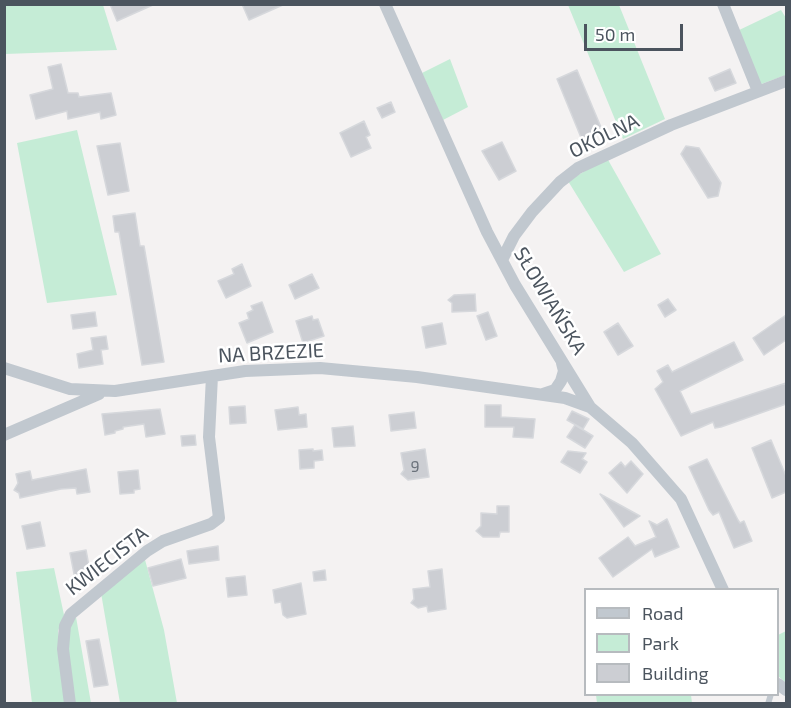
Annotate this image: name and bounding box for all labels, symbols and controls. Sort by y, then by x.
scale bar [587,12,686,50]
text: 50 m [595,23,635,45]
street label: OKÓLNA [565,109,643,163]
street label: SŁOWIAŃSKA [509,243,591,359]
street label: NA BRZEZIE [217,338,325,368]
house number: 9 [410,457,420,477]
street label: KWIECISTA [61,521,153,601]
legend [584,588,779,696]
text: Road [642,602,683,624]
text: Park [642,632,679,654]
text: Building [642,662,709,684]

